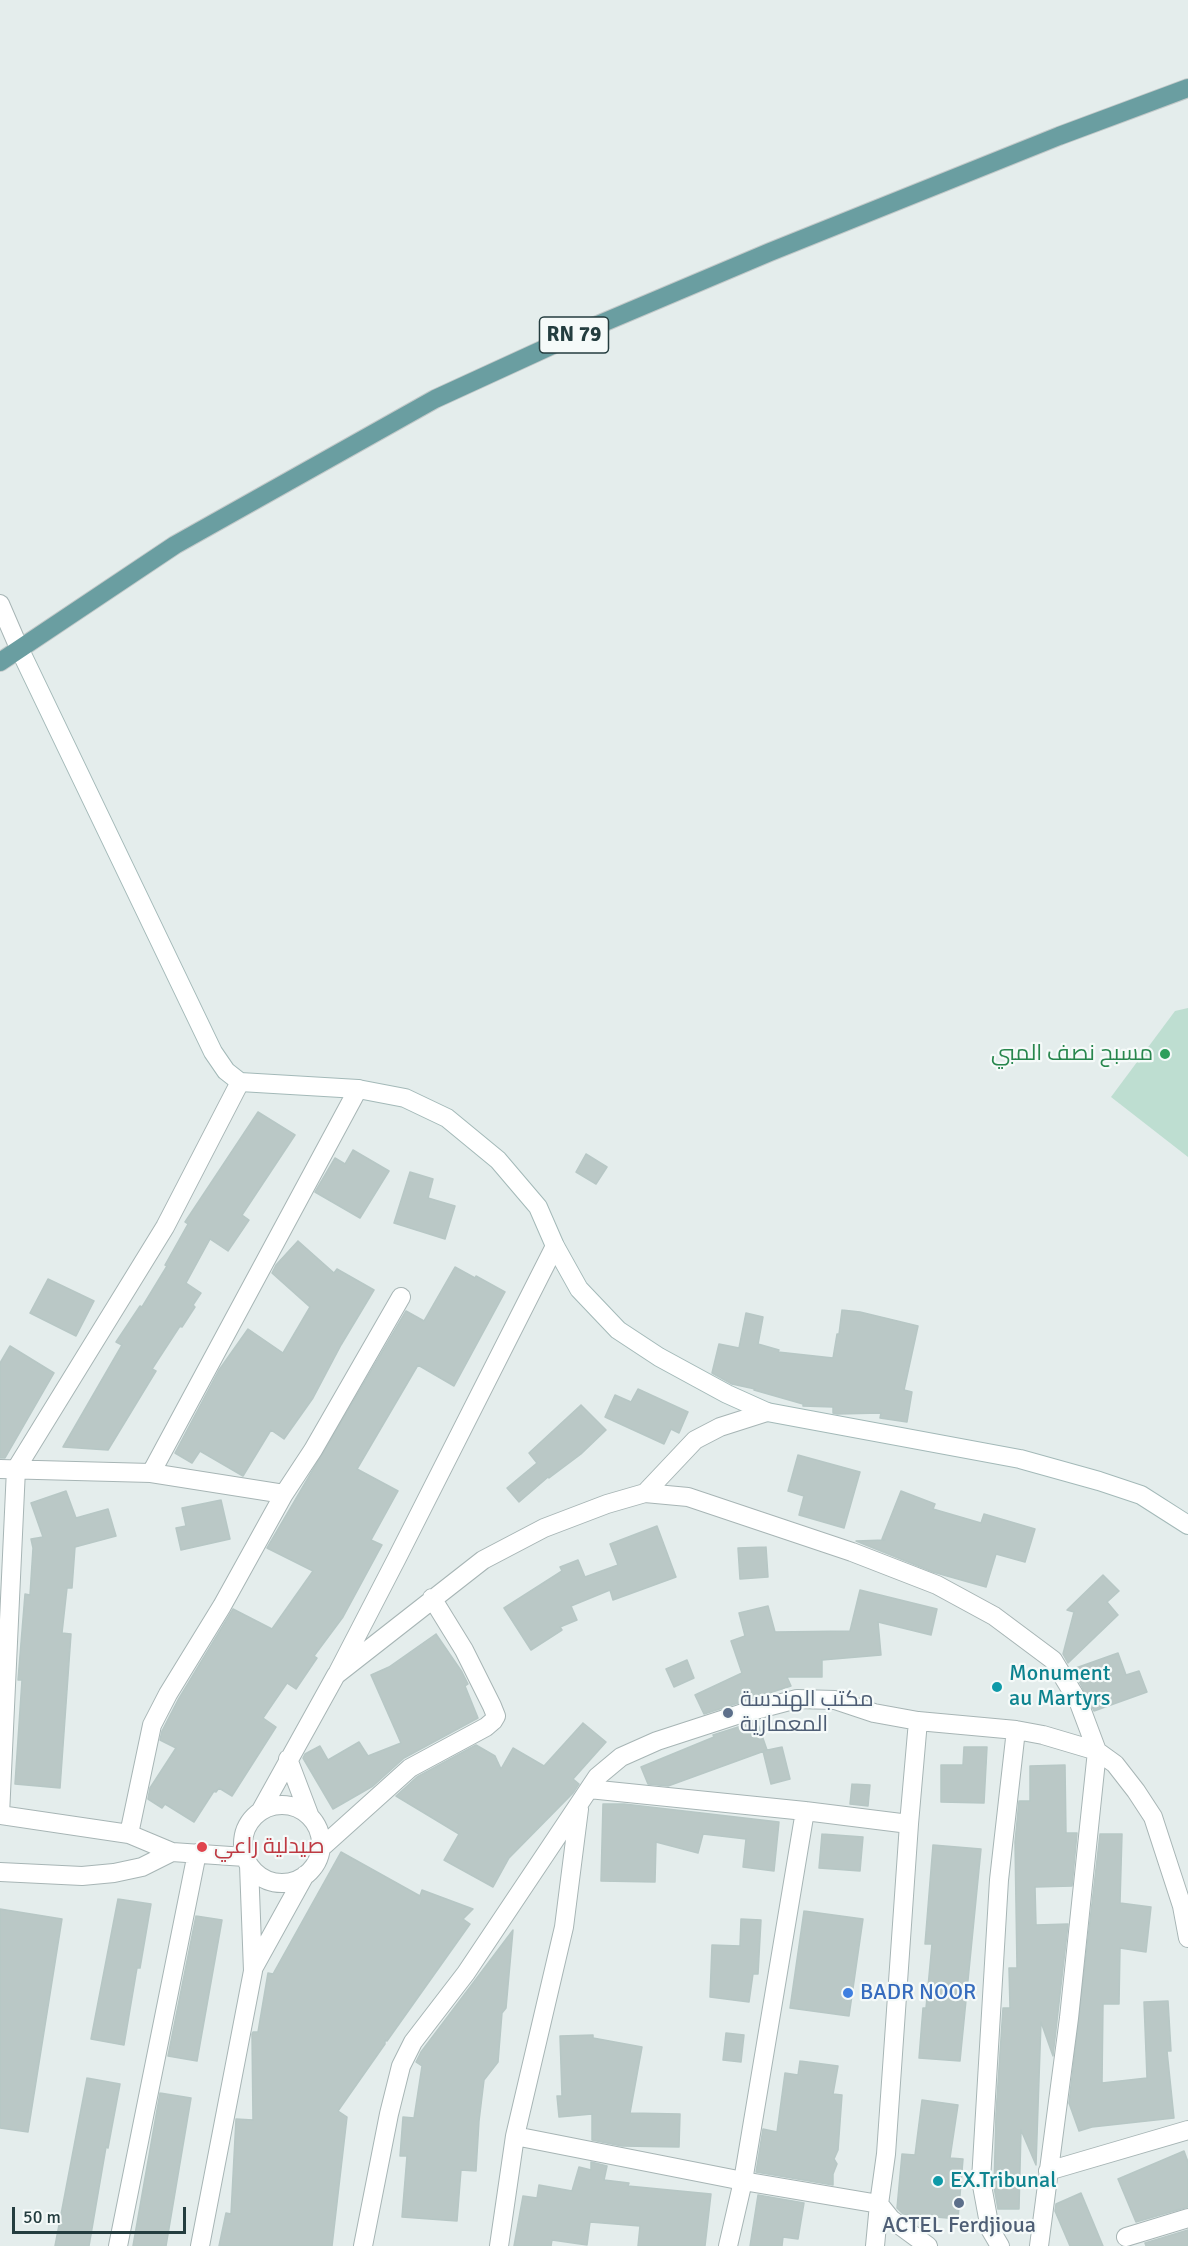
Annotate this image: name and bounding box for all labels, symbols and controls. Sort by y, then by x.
road number: RN 79 [540,317,608,353]
place label: مسبح نصف المبي [991,1041,1153,1067]
marker: مسبح نصف المبي [1158,1047,1172,1061]
place label: Monument au Martyrs [1009,1661,1110,1712]
marker: Monument au Martyrs [990,1680,1004,1694]
place label: مكتب الهندسة المعمارية [740,1687,874,1738]
marker: مكتب الهندسة المعمارية [721,1706,735,1720]
place label: صيدلية راعي [214,1834,325,1860]
marker: صيدلية راعي [195,1840,209,1854]
place label: BADR NOOR [860,1980,976,2006]
marker: BADR NOOR [841,1986,855,2000]
place label: EX.Tribunal [950,2168,1057,2194]
marker: EX.Tribunal [931,2174,945,2188]
scale bar [15,2195,189,2233]
marker: ACTEL Ferdjioua [952,2196,966,2210]
text: 50 m [23,2206,61,2228]
place label: ACTEL Ferdjioua [882,2213,1036,2239]

